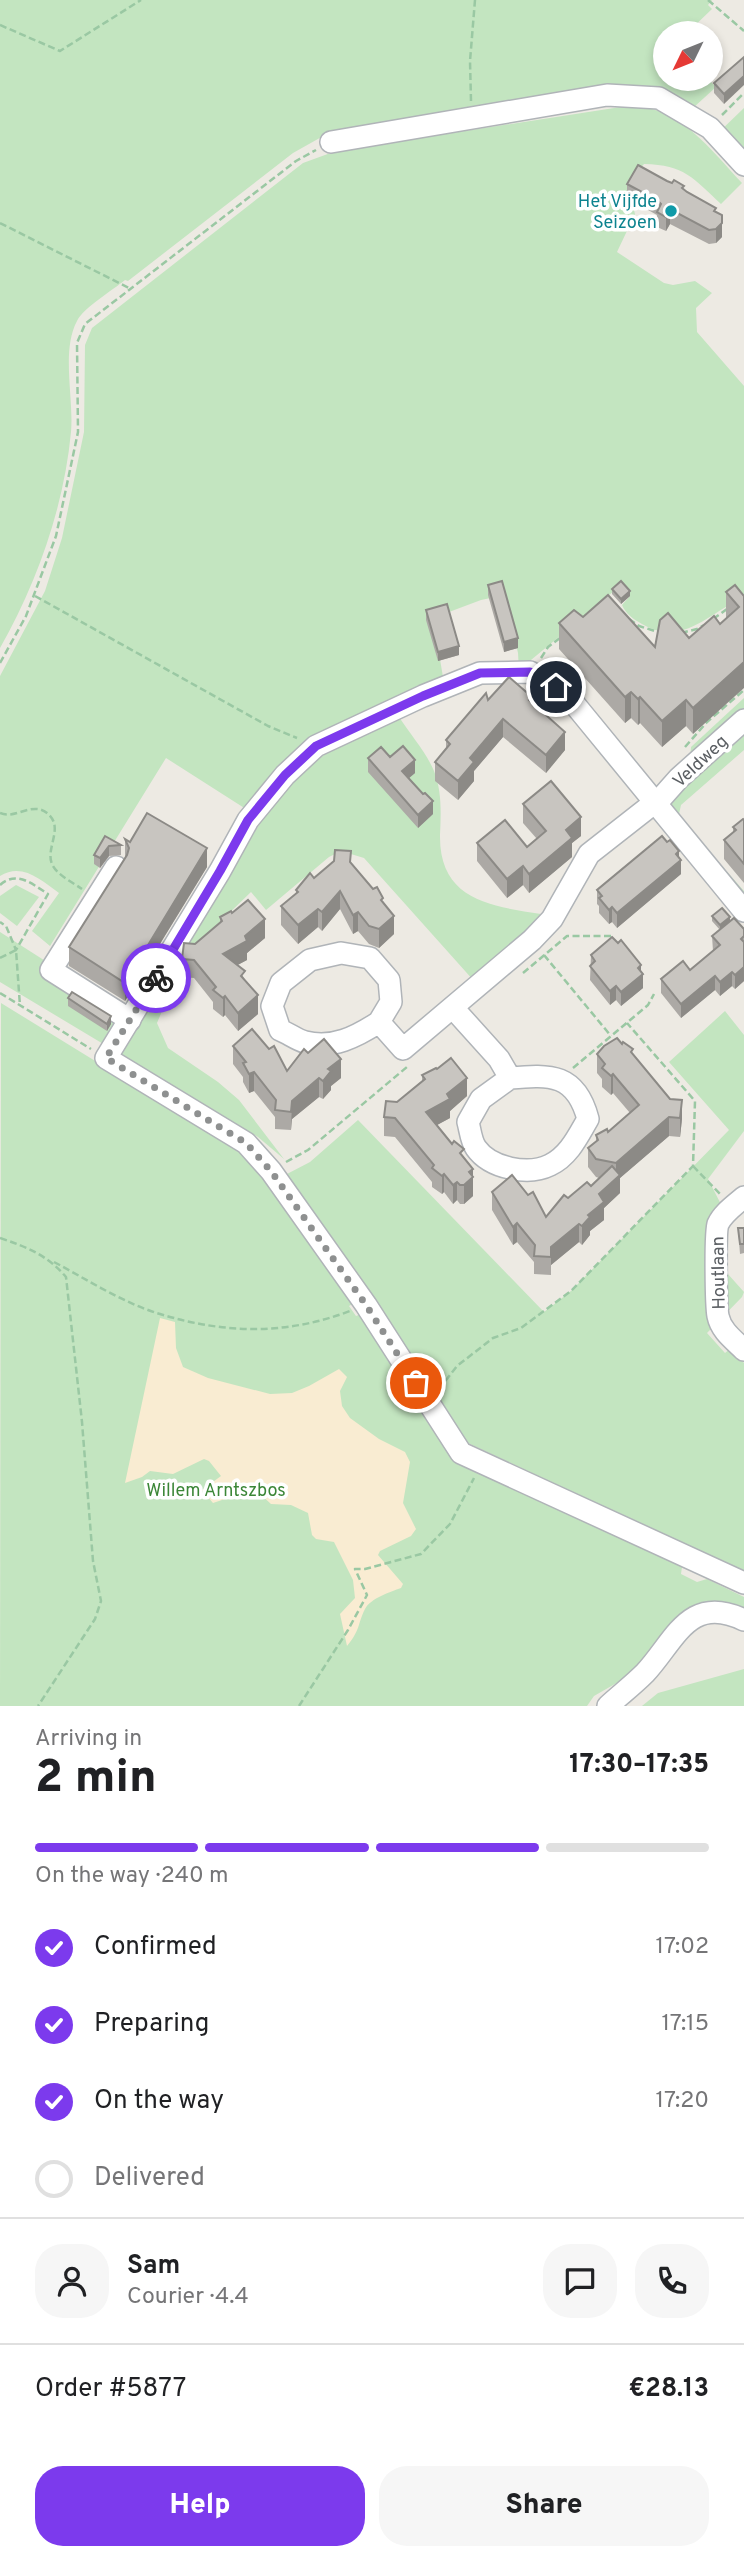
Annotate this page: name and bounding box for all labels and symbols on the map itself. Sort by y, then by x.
north arrow [653,21,723,91]
place label: Het Vijfde Seizoen [578,191,657,235]
marker: Het Vijfde Seizoen [663,203,679,219]
pin [526,657,586,717]
street label: Veldweg [669,731,734,793]
courier [121,943,191,1013]
street label: Houtlaan [707,1236,732,1310]
pin [386,1353,446,1413]
park label: Willem Arntszbos [146,1480,286,1503]

